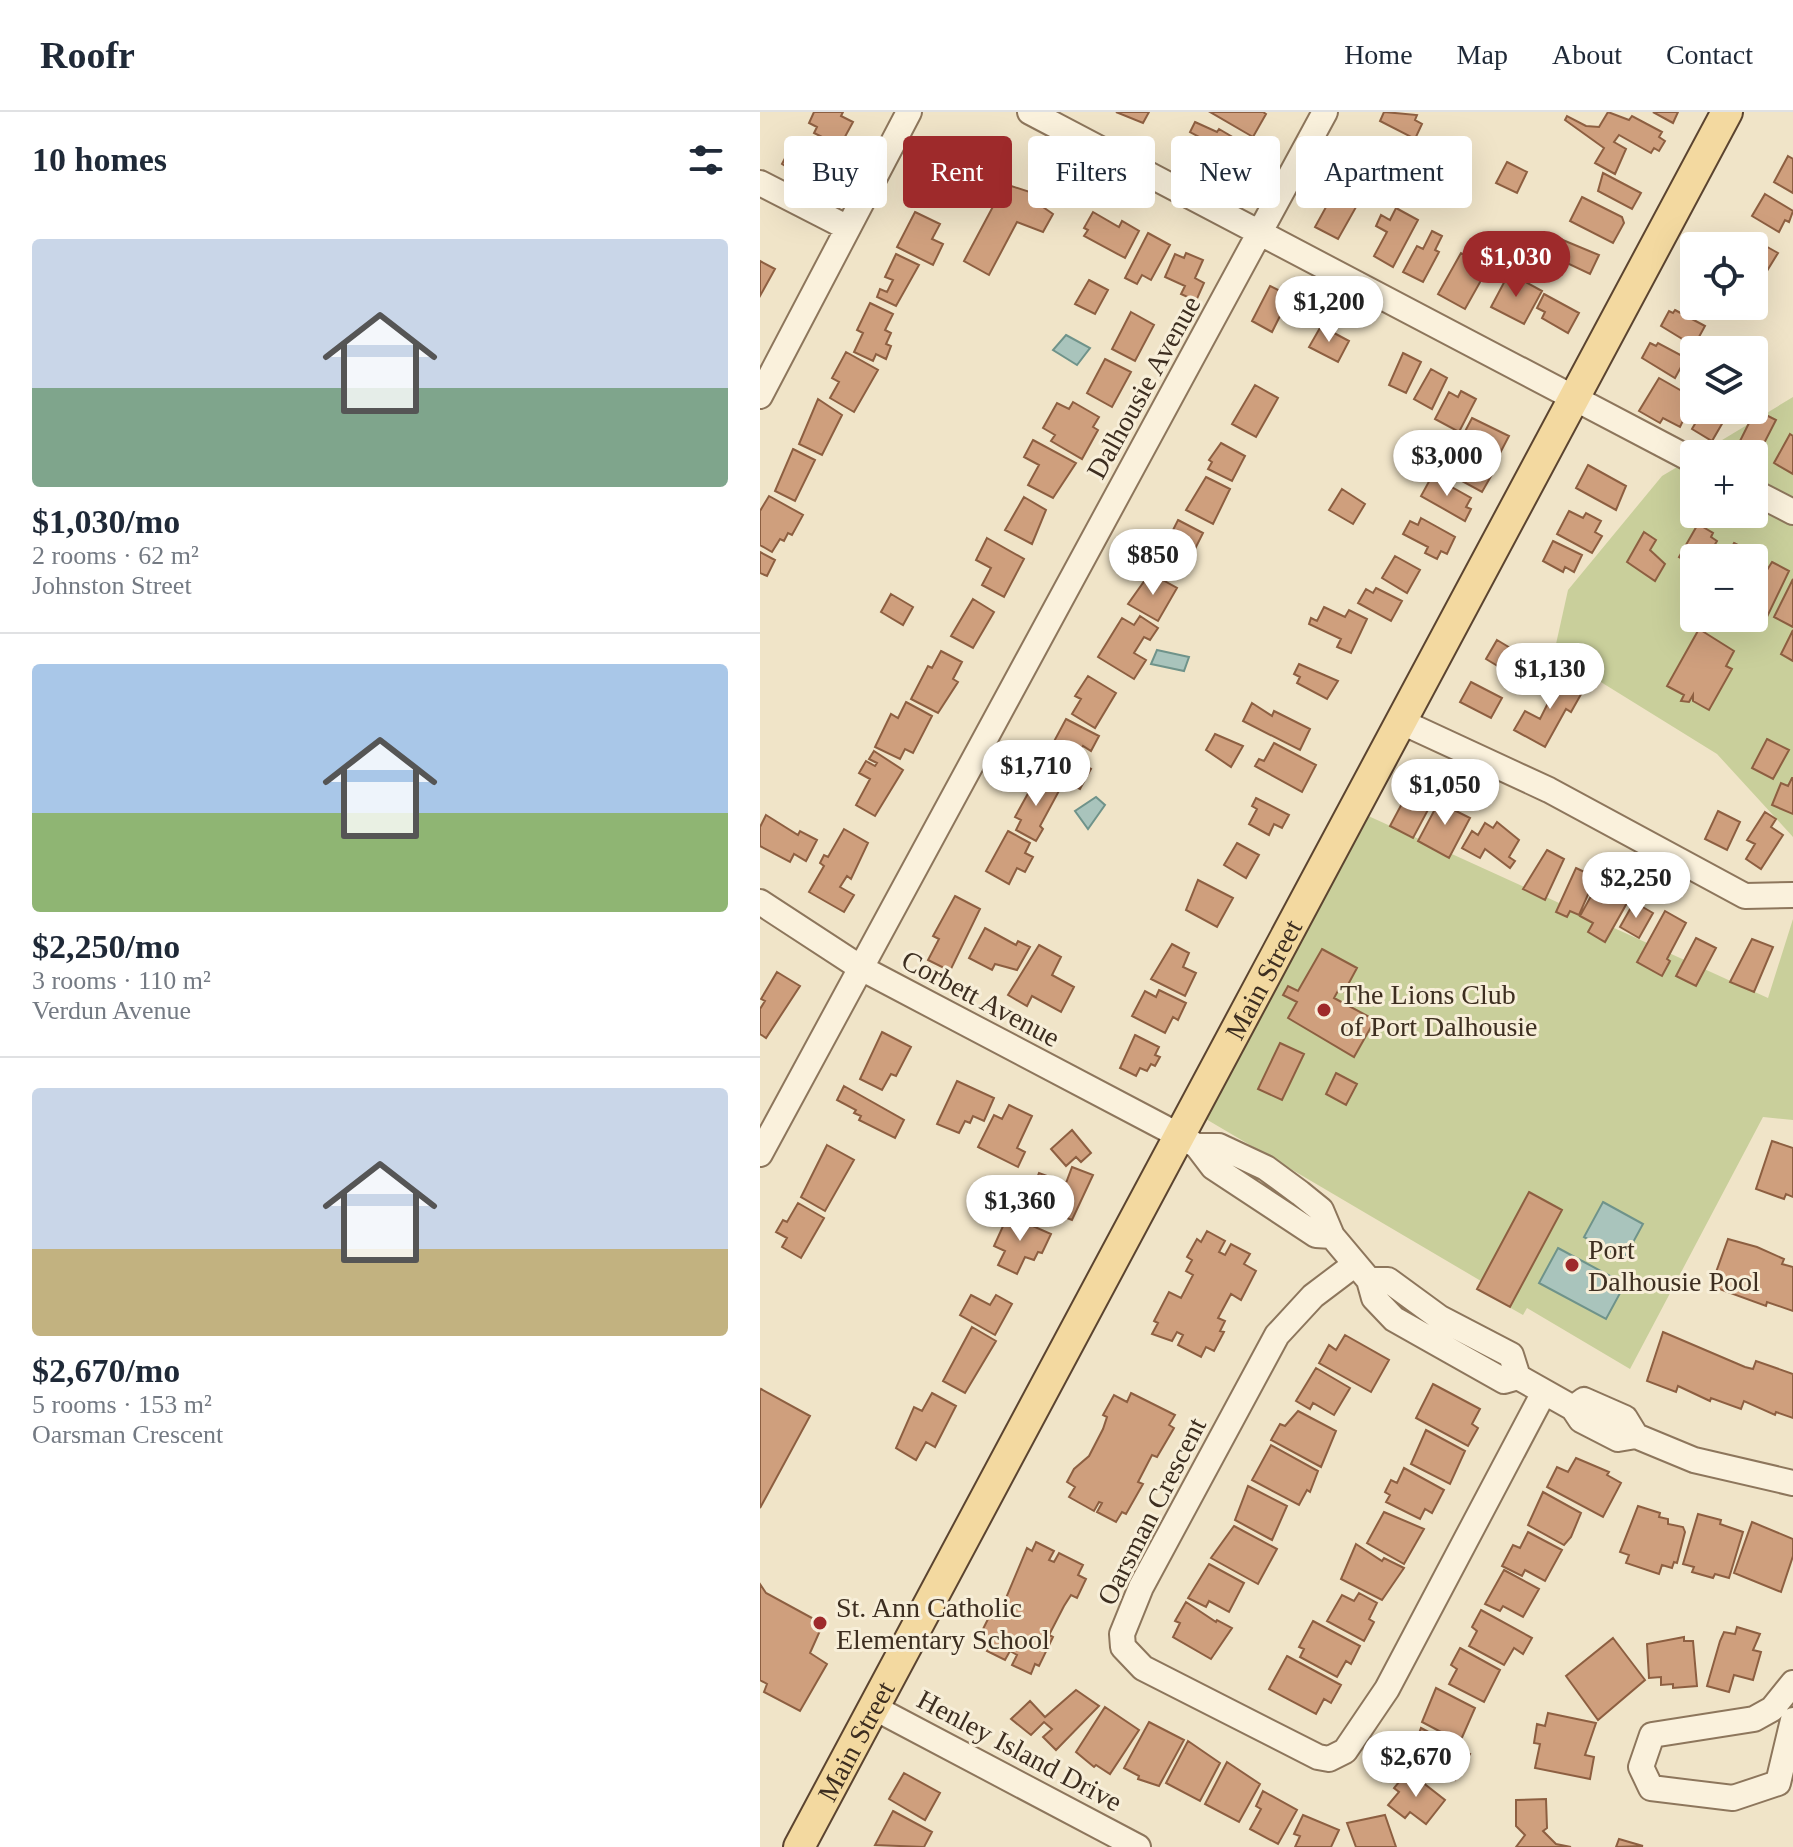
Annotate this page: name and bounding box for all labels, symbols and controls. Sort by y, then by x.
text: Roofr [40,34,135,76]
text: Home [1344,39,1413,70]
text: Map [1457,39,1508,70]
text: About [1552,39,1622,70]
text: Contact [1666,39,1753,70]
chip: Buy [784,136,887,208]
chip: Rent [903,136,1012,208]
chip: Filters [1028,136,1155,208]
chip: New [1171,136,1280,208]
chip: Apartment [1296,136,1472,208]
icon: filters [684,138,728,182]
text: 10 homes [32,141,167,178]
pin: $1,030 [1451,231,1581,299]
map controls [1680,232,1768,632]
button: locate [1680,232,1768,320]
text: $1,030 [1480,242,1552,271]
pin: $1,200 [1264,276,1394,344]
text: $1,200 [1293,287,1365,316]
icon: home [308,291,452,435]
street label: Dalhousie Avenue [1080,291,1206,484]
button: layers [1680,336,1768,424]
pin: $3,000 [1382,430,1512,498]
button: + [1680,440,1768,528]
text: $3,000 [1411,441,1483,470]
text: $1,030/mo [32,503,180,540]
pin: $850 [1106,529,1200,597]
text: $850 [1127,540,1179,569]
text: 2 rooms · 62 m² [32,541,199,570]
button: − [1680,544,1768,632]
text: Johnston Street [32,571,192,600]
pin: $1,130 [1485,643,1615,711]
text: $1,130 [1514,654,1586,683]
icon: home [308,716,452,860]
pin: $1,710 [971,740,1101,808]
text: $1,710 [1000,751,1072,780]
pin: $1,050 [1380,759,1510,827]
text: $1,050 [1409,770,1481,799]
pin: $2,250 [1571,852,1701,920]
text: $2,250 [1600,863,1672,892]
street label: Main Street [1219,914,1308,1045]
text: $2,250/mo [32,928,180,965]
street label: Corbett Avenue [896,944,1065,1053]
text: 3 rooms · 110 m² [32,966,211,995]
place label: The Lions Club of Port Dalhousie [1340,979,1538,1042]
text: Verdun Avenue [32,996,191,1025]
marker: The Lions Club of Port Dalhousie [1315,1001,1333,1019]
icon: home [308,1140,452,1284]
pin: $1,360 [955,1175,1085,1243]
text: $1,360 [984,1186,1056,1215]
place label: Port Dalhousie Pool [1588,1234,1760,1297]
marker: Port Dalhousie Pool [1563,1256,1581,1274]
text: $2,670/mo [32,1352,180,1389]
text: 5 rooms · 153 m² [32,1390,212,1419]
street label: Oarsman Crescent [1091,1412,1212,1610]
text: Oarsman Crescent [32,1420,223,1449]
place label: St. Ann Catholic Elementary School [836,1592,1050,1655]
marker: St. Ann Catholic Elementary School [811,1614,829,1632]
street label: Main Street [811,1676,901,1807]
street label: Henley Island Drive [912,1683,1127,1817]
pin: $2,670 [1351,1731,1481,1799]
text: $2,670 [1380,1742,1452,1771]

